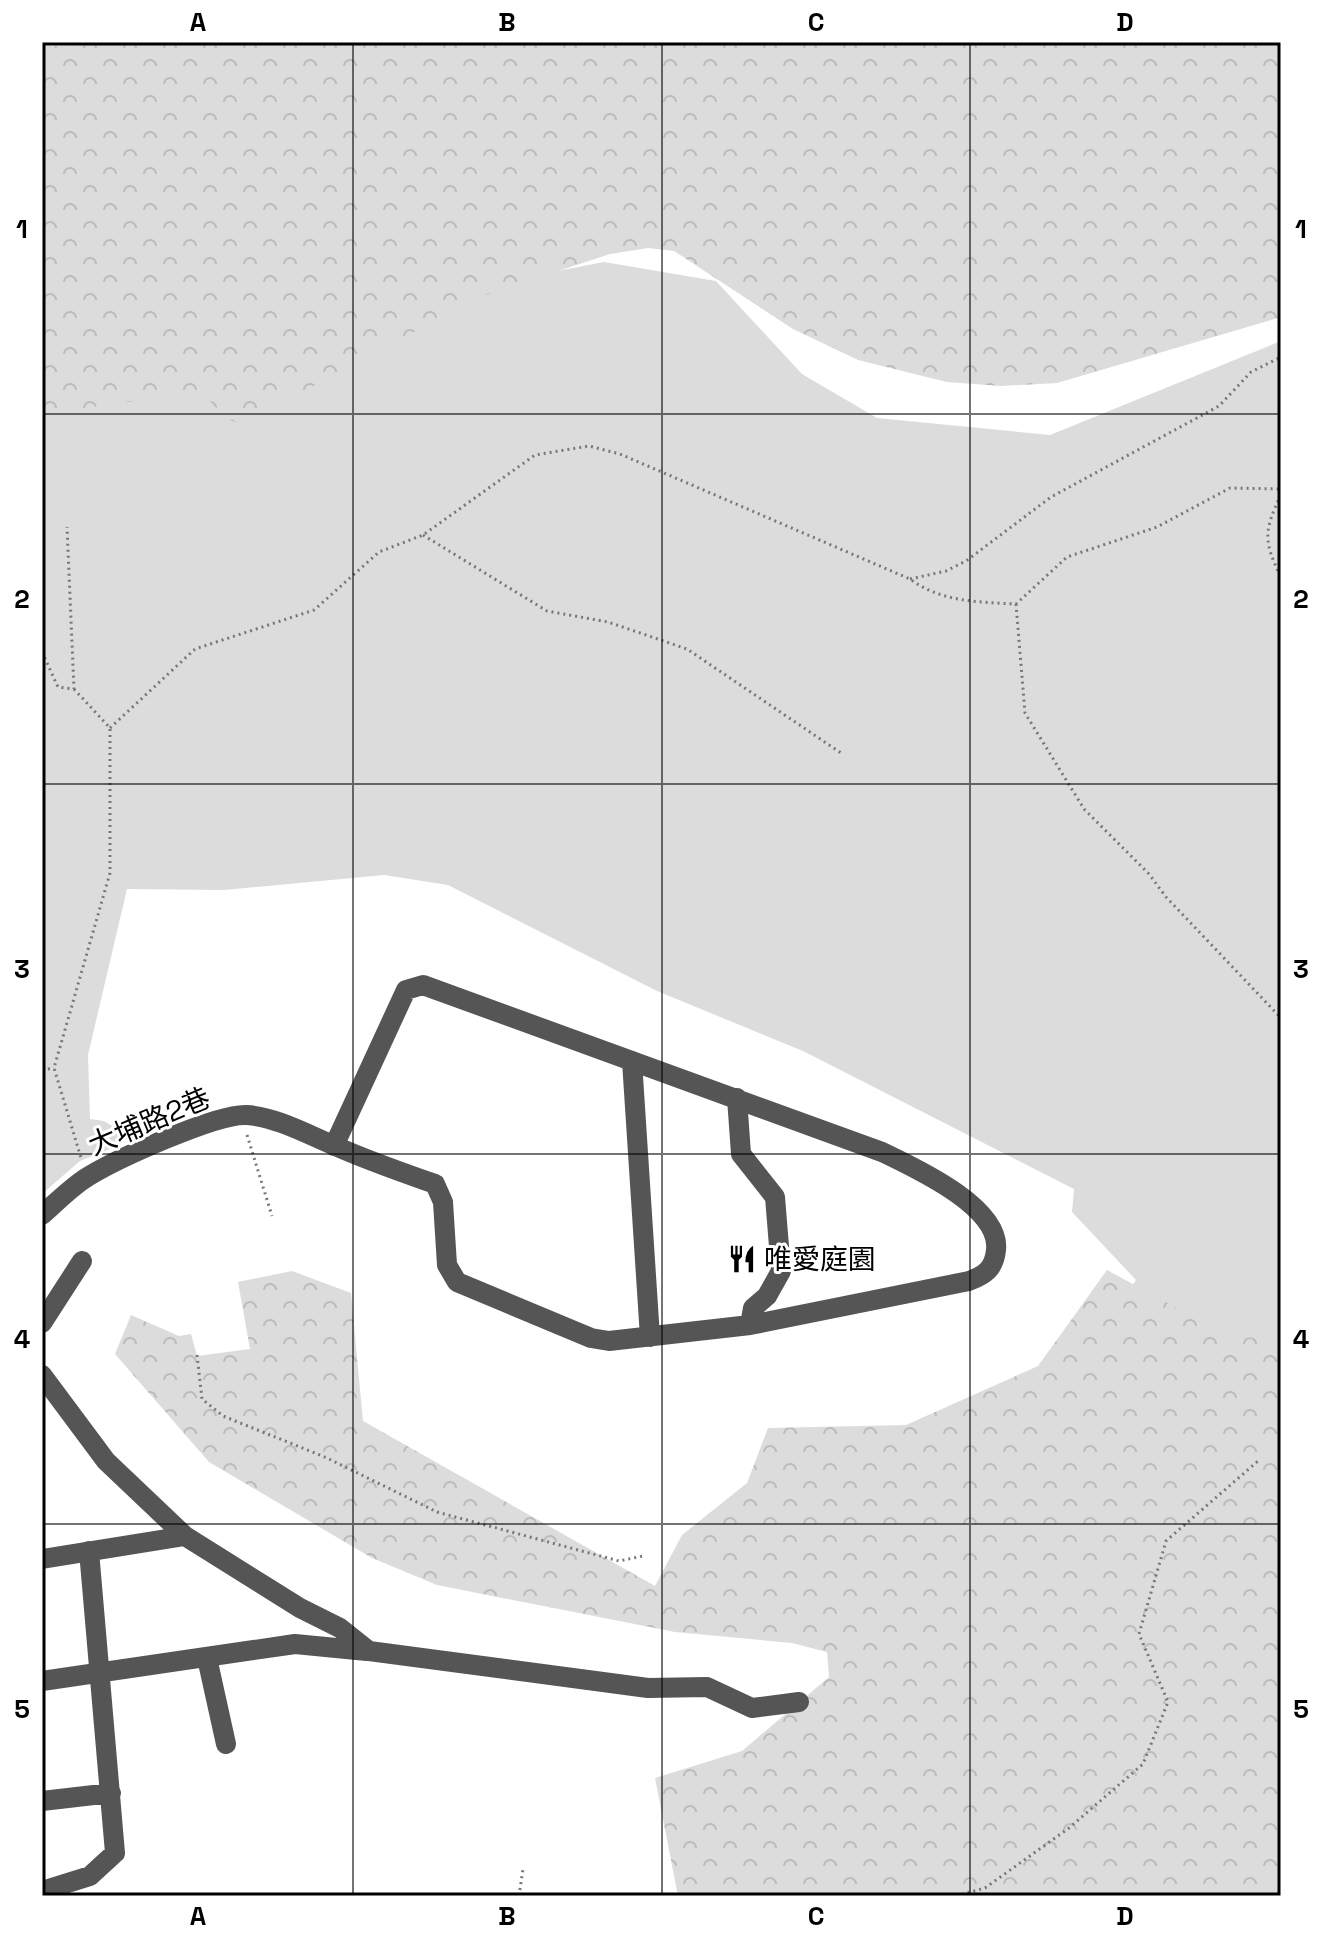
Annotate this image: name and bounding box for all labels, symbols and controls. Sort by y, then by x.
text: A [190,5,207,39]
text: B [498,5,516,39]
text: C [808,5,824,39]
text: D [1116,5,1134,39]
text: 1 [16,212,28,246]
text: 1 [1295,212,1307,246]
text: 2 [14,582,30,616]
text: 2 [1293,582,1309,616]
text: 3 [14,952,30,986]
text: 3 [1293,952,1309,986]
street label: 大埔路2巷 [83,1079,215,1163]
place label: 唯愛庭園 [764,1241,876,1277]
restaurant icon: 唯愛庭園 [727,1244,757,1274]
text: 4 [14,1322,30,1356]
text: 4 [1293,1322,1309,1356]
text: 5 [14,1692,30,1726]
text: 5 [1293,1692,1309,1726]
text: A [190,1899,207,1933]
text: B [498,1899,516,1933]
text: C [808,1899,824,1933]
text: D [1116,1899,1134,1933]

